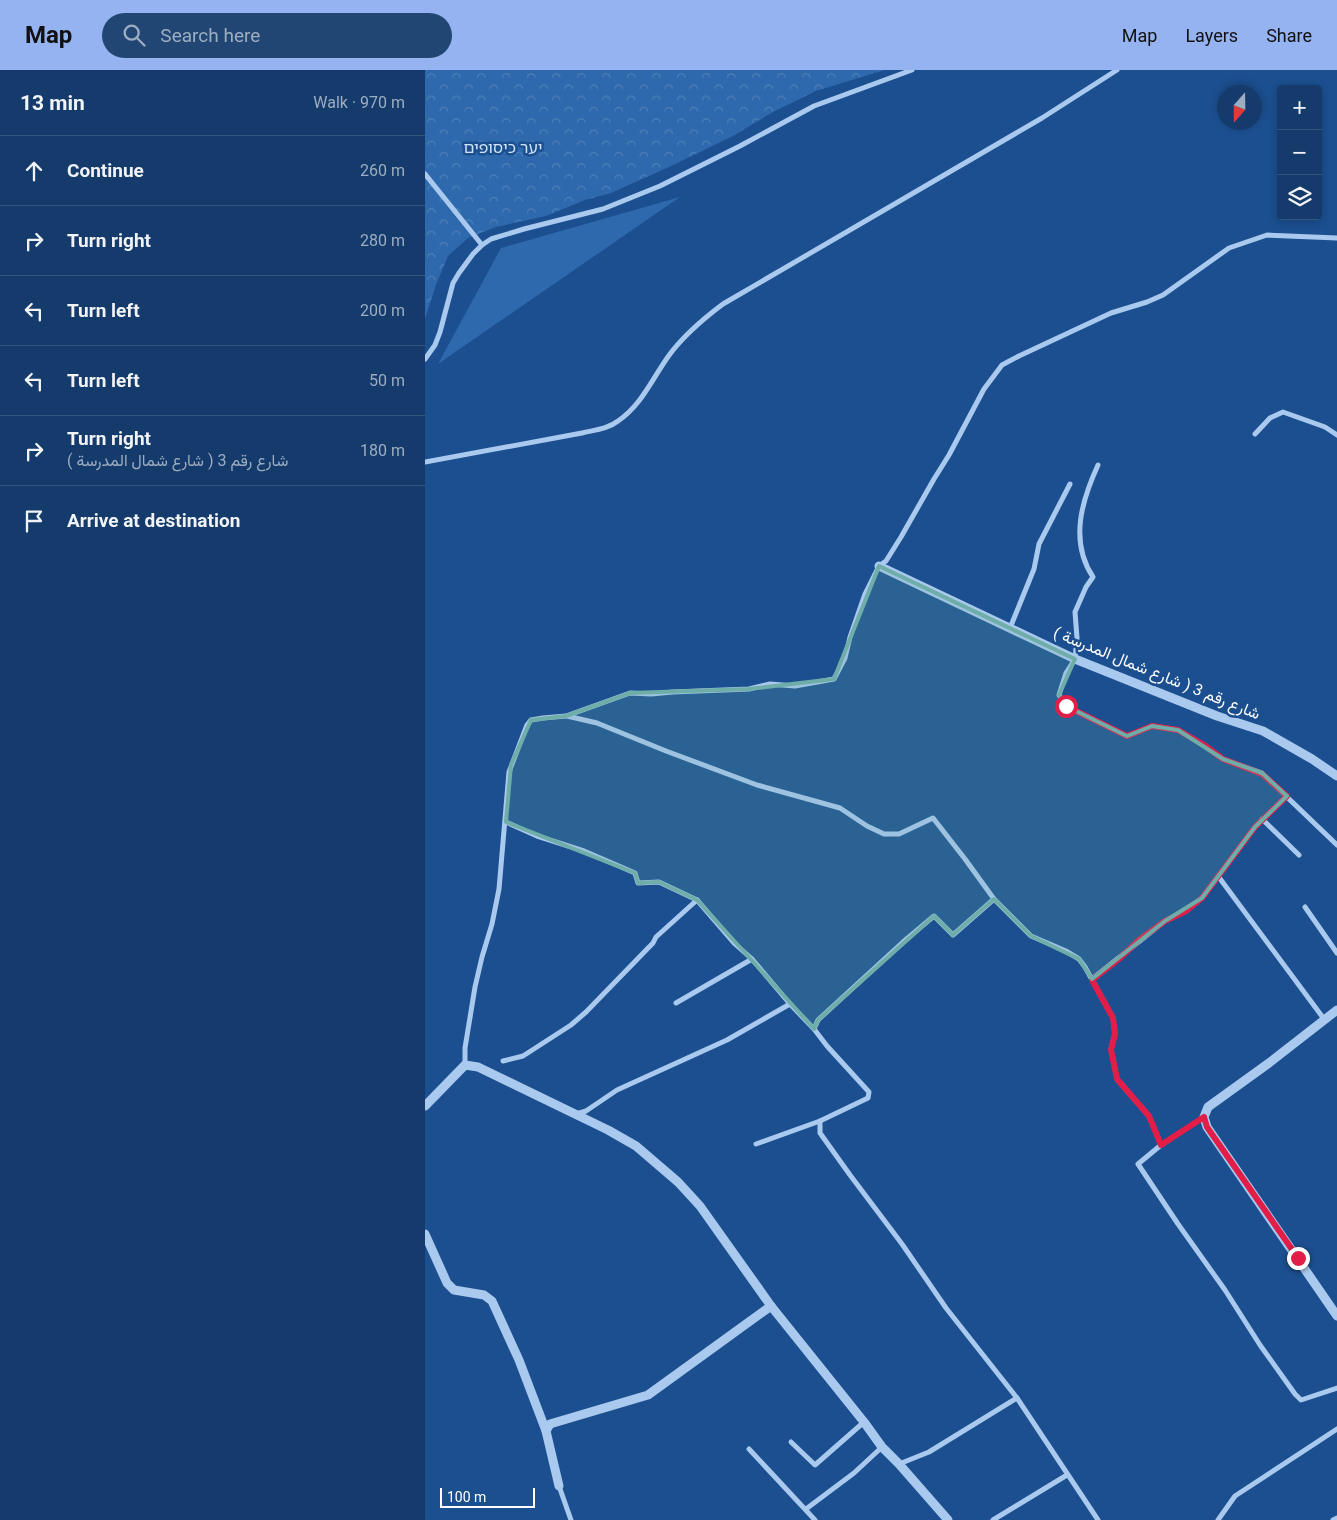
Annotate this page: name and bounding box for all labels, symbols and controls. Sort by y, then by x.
search box [102,13,452,58]
text: Map [25,21,72,49]
icon: search [120,21,148,49]
text: Search here [160,24,260,47]
text: Map [1122,25,1157,46]
text: Layers [1185,25,1238,46]
text: Share [1266,25,1312,46]
north arrow [1217,85,1262,130]
map controls [1277,85,1322,220]
button: + [1277,85,1322,130]
text: 13 min [20,91,85,115]
text: Walk · 970 m [313,93,405,112]
button: − [1277,130,1322,175]
park label: יער כיסופים [464,138,542,157]
icon: ahead [20,157,48,185]
text: Continue [67,159,144,182]
text: 260 m [360,161,405,180]
button: layers [1277,175,1322,220]
icon: right [20,227,48,255]
text: Turn right [67,229,151,252]
text: 280 m [360,231,405,250]
icon: left [20,297,48,325]
text: Turn left [67,299,140,322]
text: 200 m [360,301,405,320]
icon: left [20,367,48,395]
text: Turn left [67,369,140,392]
text: 50 m [369,371,405,390]
text: Turn right [67,427,151,450]
icon: right [20,437,48,465]
text: 180 m [360,441,405,460]
text: شارع رقم 3 ( شارع شمال المدرسة ) [67,451,288,470]
icon: arrive [20,507,48,535]
text: Arrive at destination [67,509,240,532]
street label: شارع رقم 3 ( شارع شمال المدرسة ) [1050,623,1263,725]
route start [1055,695,1078,718]
route end [1287,1247,1310,1270]
scale bar [440,1485,535,1508]
text: 100 m [447,1489,486,1505]

